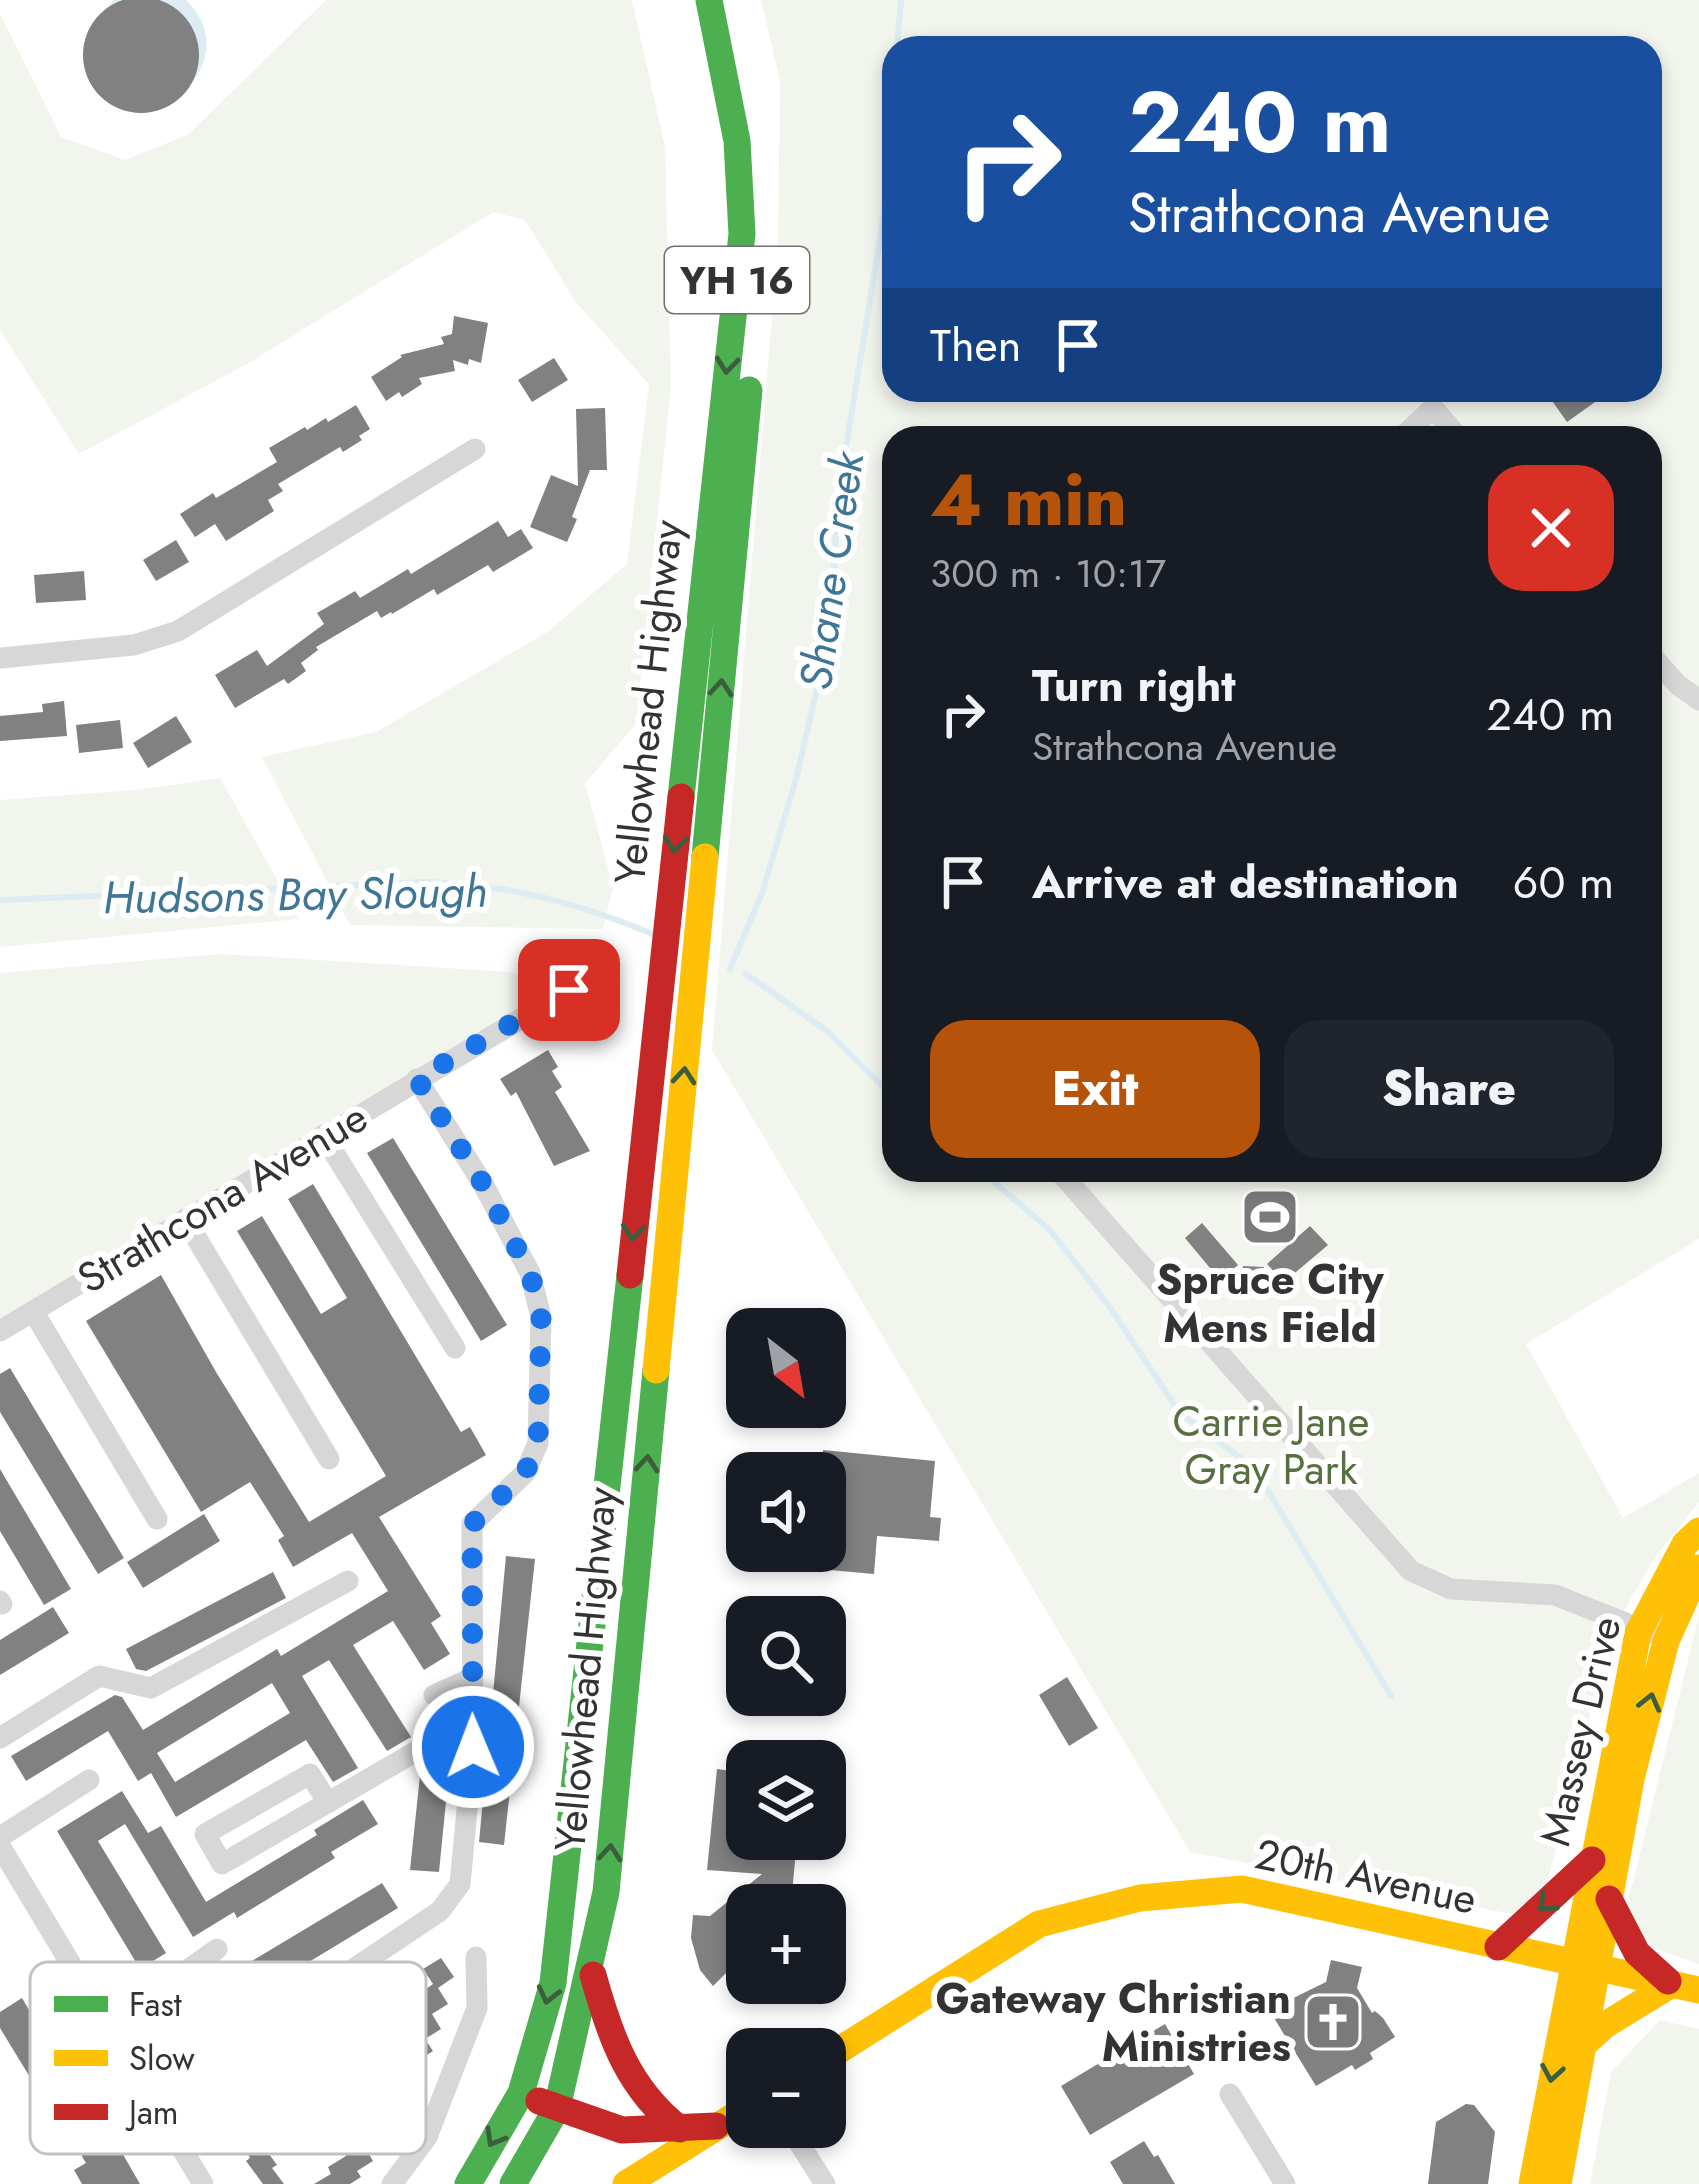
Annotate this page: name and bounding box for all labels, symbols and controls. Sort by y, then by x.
text: 240 m [1128,62,1391,184]
icon: right [930,84,1086,240]
text: Strathcona Avenue [1128,174,1550,252]
road number: YH 16 [665,247,809,313]
icon: arrive [1045,312,1111,378]
text: Then [930,313,1021,378]
one-way arrow [715,356,740,375]
water label: Shane Creek [783,446,881,694]
text: 4 min [930,448,1127,552]
button: close [1488,465,1614,591]
street label: Yellowhead Highway [599,517,698,887]
text: 300 m · 10:17 [930,545,1166,602]
text: Turn right [1032,653,1236,718]
one-way arrow [708,678,733,697]
icon: right [930,681,996,747]
text: 240 m [1487,682,1614,747]
text: Strathcona Avenue [1032,718,1337,775]
one-way arrow [663,835,688,854]
icon: arrive [930,849,996,915]
text: Arrive at destination [1032,850,1459,915]
text: 60 m [1512,850,1614,915]
water label: Hudsons Bay Slough [102,859,488,930]
pin [518,939,620,1041]
icon: arrive [536,957,602,1023]
button: Exit [930,1020,1260,1158]
button: Share [1284,1020,1614,1158]
one-way arrow [671,1066,696,1085]
street label: Strathcona Avenue [66,1087,379,1308]
sports icon: Spruce City Mens Field [1239,1186,1301,1248]
one-way arrow [620,1222,646,1241]
place label: Spruce City Mens Field [1156,1249,1385,1358]
north arrow [726,1308,846,1428]
map controls [726,1308,846,2148]
park label: Carrie Jane Gray Park [1173,1391,1369,1500]
button: sound [726,1452,846,1572]
one-way arrow [634,1454,659,1473]
street label: Yellowhead Highway [539,1484,632,1854]
button: search [726,1596,846,1716]
street label: Massey Drive [1525,1610,1636,1852]
position arrow [410,1684,536,1810]
one-way arrow [1636,1693,1661,1713]
button: layers [726,1740,846,1860]
street label: 20th Avenue [1250,1823,1482,1930]
one-way arrow [597,1843,622,1862]
button: + [726,1884,846,2004]
one-way arrow [1539,1890,1560,1911]
legend [30,1962,426,2154]
place label: Gateway Christian Ministries [935,1968,1291,2077]
text: Fast [129,1981,182,2028]
one-way arrow [538,1984,563,2004]
church icon: Gateway Christian Ministries [1302,1991,1364,2053]
button: − [726,2028,846,2148]
text: Slow [129,2035,195,2082]
one-way arrow [1540,2063,1565,2083]
text: Jam [125,2089,179,2136]
one-way arrow [486,2126,509,2147]

